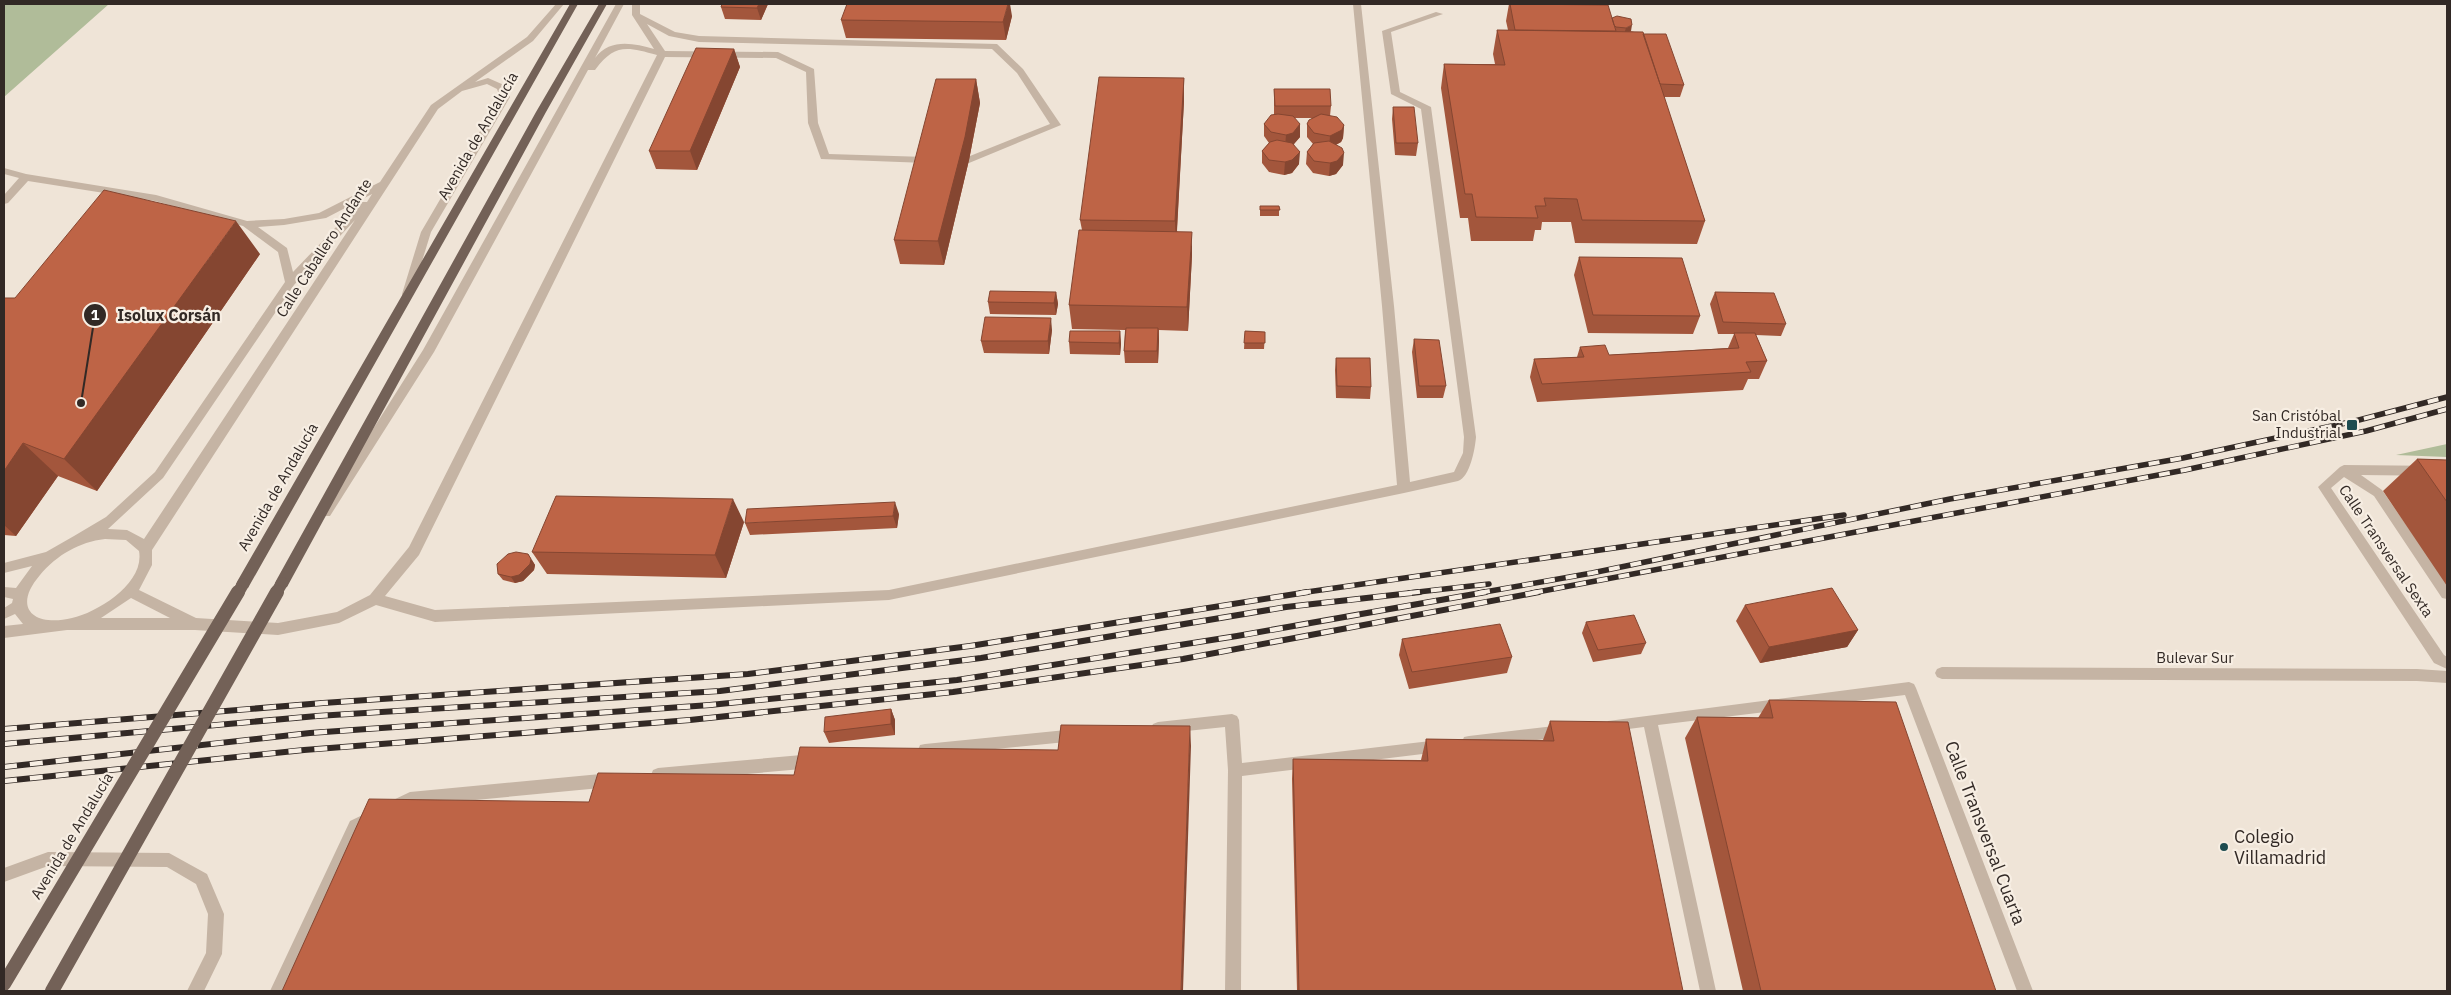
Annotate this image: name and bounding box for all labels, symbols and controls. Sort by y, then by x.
street label: Avenida de Andalucía [433,68,522,203]
street label: Calle Caballero Andante [272,175,376,321]
callout: Isolux Corsán [82,300,231,331]
text: 1 [90,305,100,324]
text: Isolux Corsán [117,305,221,325]
place label: San Cristóbal Industrial [2252,406,2341,442]
marker: San Cristóbal Industrial [2345,418,2359,432]
street label: Avenida de Andalucía [233,419,322,554]
street label: Calle Transversal Sexta [2335,481,2438,621]
street label: Bulevar Sur [2156,648,2234,667]
street label: Calle Transversal Cuarta [1940,738,2031,928]
street label: Avenida de Andalucía [26,769,117,903]
place label: Colegio Villamadrid [2234,825,2326,869]
marker: Colegio Villamadrid [2218,841,2230,853]

